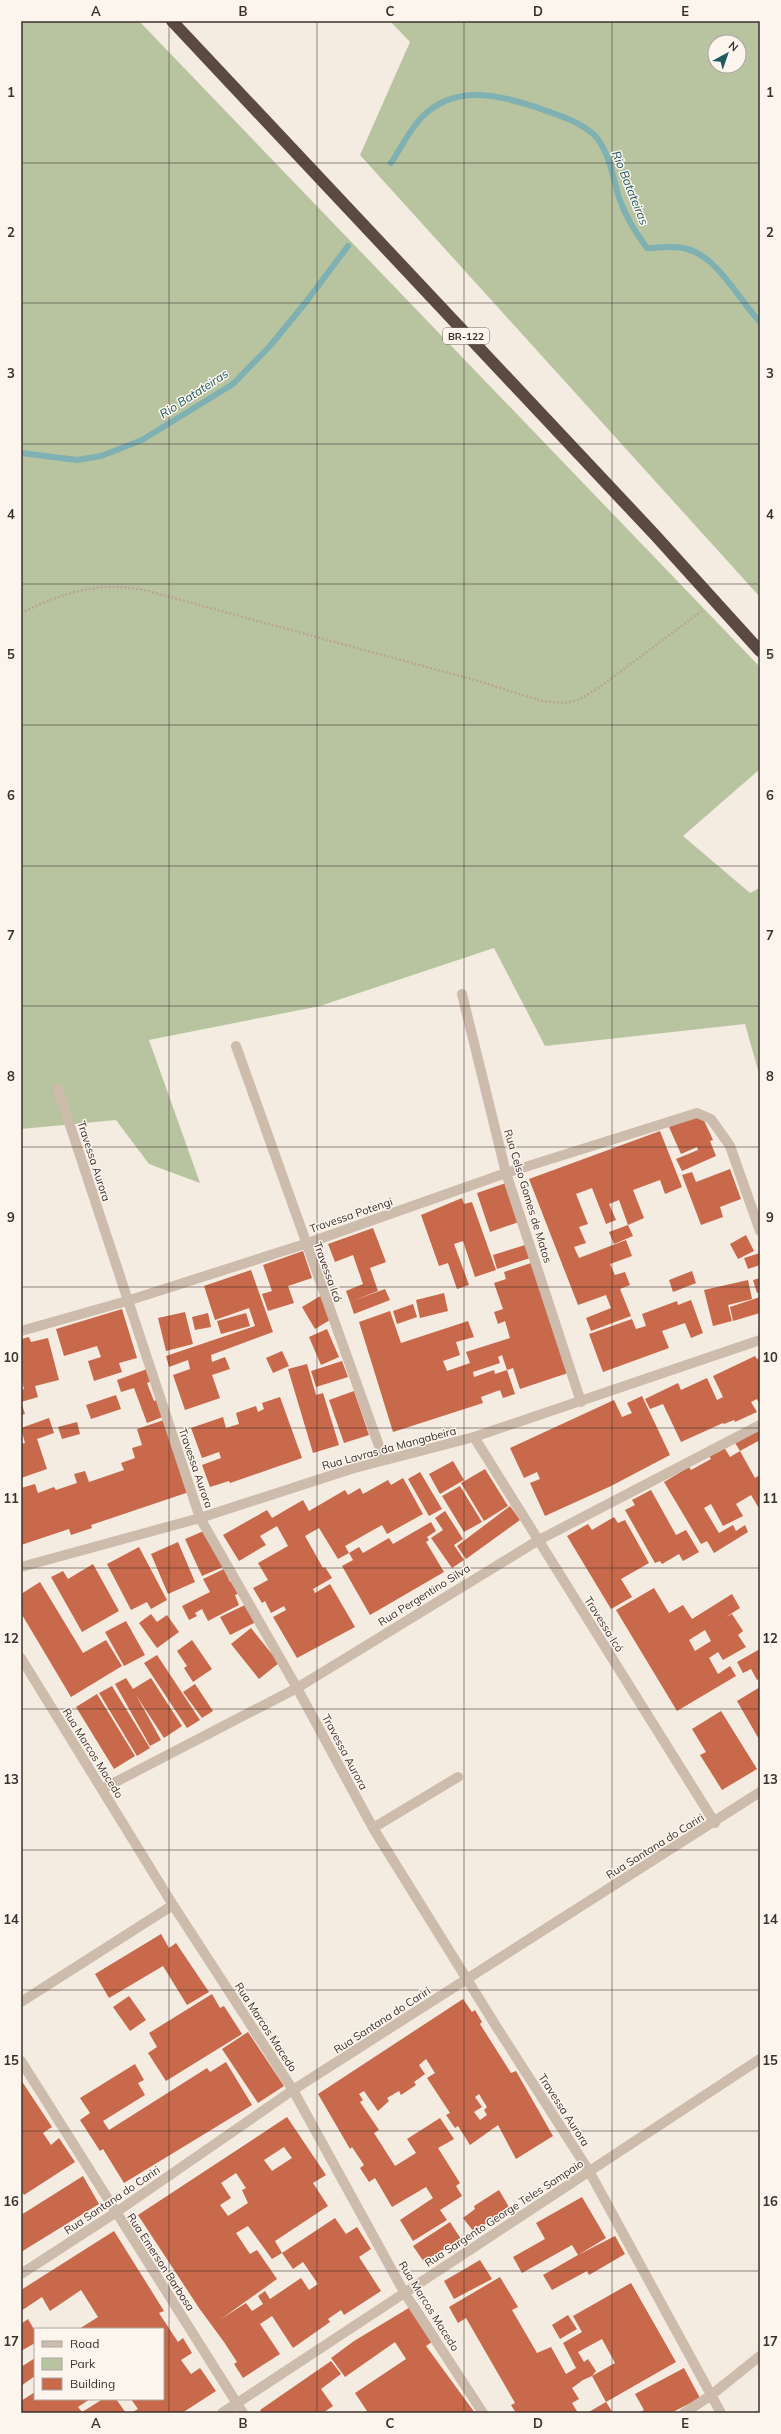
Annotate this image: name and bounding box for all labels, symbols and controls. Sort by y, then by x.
text: A [91,3,101,19]
text: B [239,3,248,19]
text: C [386,3,395,19]
text: D [533,3,543,19]
text: E [681,3,689,19]
north arrow [707,34,747,74]
text: N [726,38,741,54]
text: 1 [7,84,15,100]
text: 1 [766,84,774,100]
water label: Rio Batateiras [609,148,652,227]
text: 2 [7,224,15,240]
text: 2 [766,224,774,240]
road number: BR-122 [443,328,489,344]
text: 3 [7,365,15,381]
text: 3 [766,365,774,381]
water label: Rio Batateiras [157,366,231,421]
text: 4 [7,506,15,522]
text: 4 [766,506,774,522]
text: 5 [7,646,15,662]
text: 5 [766,646,774,662]
text: 6 [7,787,15,803]
text: 6 [766,787,774,803]
text: 7 [7,927,15,943]
text: 7 [766,927,774,943]
text: 8 [7,1068,15,1084]
text: 8 [766,1068,774,1084]
street label: Travessa Aurora [74,1119,114,1203]
street label: Rua Celso Gomes de Matos [501,1127,555,1265]
street label: Travessa Potengi [308,1194,394,1236]
text: 9 [7,1209,15,1225]
text: 9 [766,1209,774,1225]
street label: Travessa Icó [311,1240,345,1304]
text: 10 [3,1349,19,1365]
text: 10 [762,1349,778,1365]
street label: Rua Lavras da Mangabeira [320,1423,458,1473]
street label: Travessa Aurora [176,1426,216,1510]
text: 11 [3,1490,19,1506]
text: 11 [762,1490,778,1506]
street label: Rua Pergentino Silva [375,1561,473,1629]
street label: Travessa Icó [581,1594,627,1654]
text: 12 [3,1630,19,1646]
text: 12 [762,1630,778,1646]
street label: Rua Marcos Macedo [60,1705,126,1801]
street label: Travessa Aurora [319,1712,371,1792]
text: 13 [3,1771,19,1787]
text: 13 [762,1771,778,1787]
street label: Rua Santana do Cariri [604,1810,706,1882]
text: 14 [3,1911,19,1927]
text: 14 [762,1911,778,1927]
street label: Rua Marcos Macedo [232,1980,300,2074]
street label: Rua Santana do Cariri [331,1983,433,2057]
text: 15 [3,2052,19,2068]
text: 15 [762,2052,778,2068]
street label: Travessa Aurora [535,2071,593,2149]
street label: Rua Sargento George Teles Sampaio [422,2156,586,2270]
street label: Rua Santana do Cariri [61,2163,163,2237]
text: 16 [3,2193,19,2209]
text: 16 [762,2193,778,2209]
street label: Rua Emerson Barbosa [124,2211,198,2313]
street label: Rua Marcos Macedo [396,2258,462,2354]
legend [34,2328,164,2400]
text: 17 [3,2333,19,2349]
text: 17 [762,2333,778,2349]
text: Road [70,2336,99,2351]
text: Park [70,2356,96,2371]
text: Building [70,2376,115,2391]
text: A [91,2415,101,2431]
text: B [239,2415,248,2431]
text: C [386,2415,395,2431]
text: D [533,2415,543,2431]
text: E [681,2415,689,2431]

